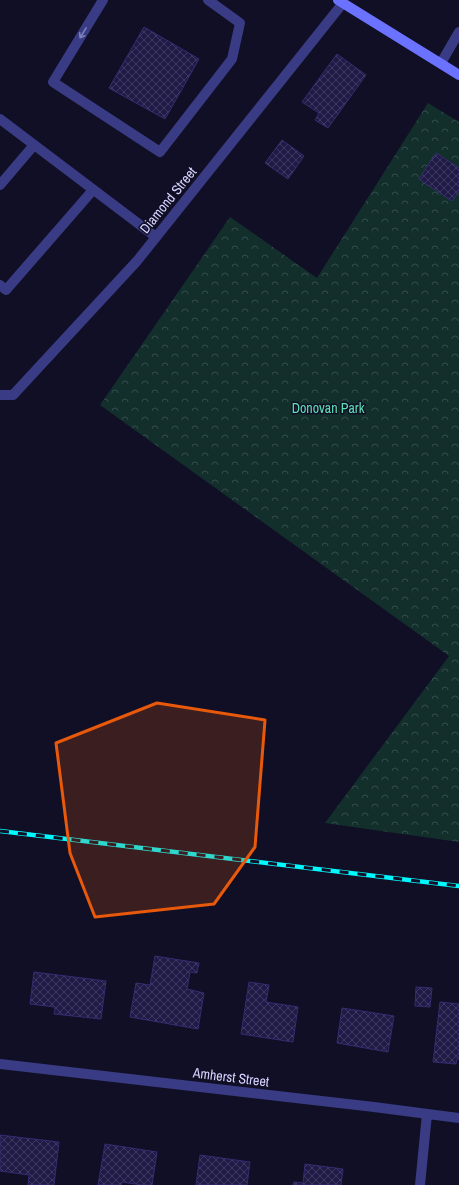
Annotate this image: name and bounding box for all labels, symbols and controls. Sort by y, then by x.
one-way arrow [78,27,86,39]
street label: Diamond Street [136,163,200,237]
park label: Donovan Park [292,399,365,417]
street label: Amherst Street [191,1063,270,1091]

